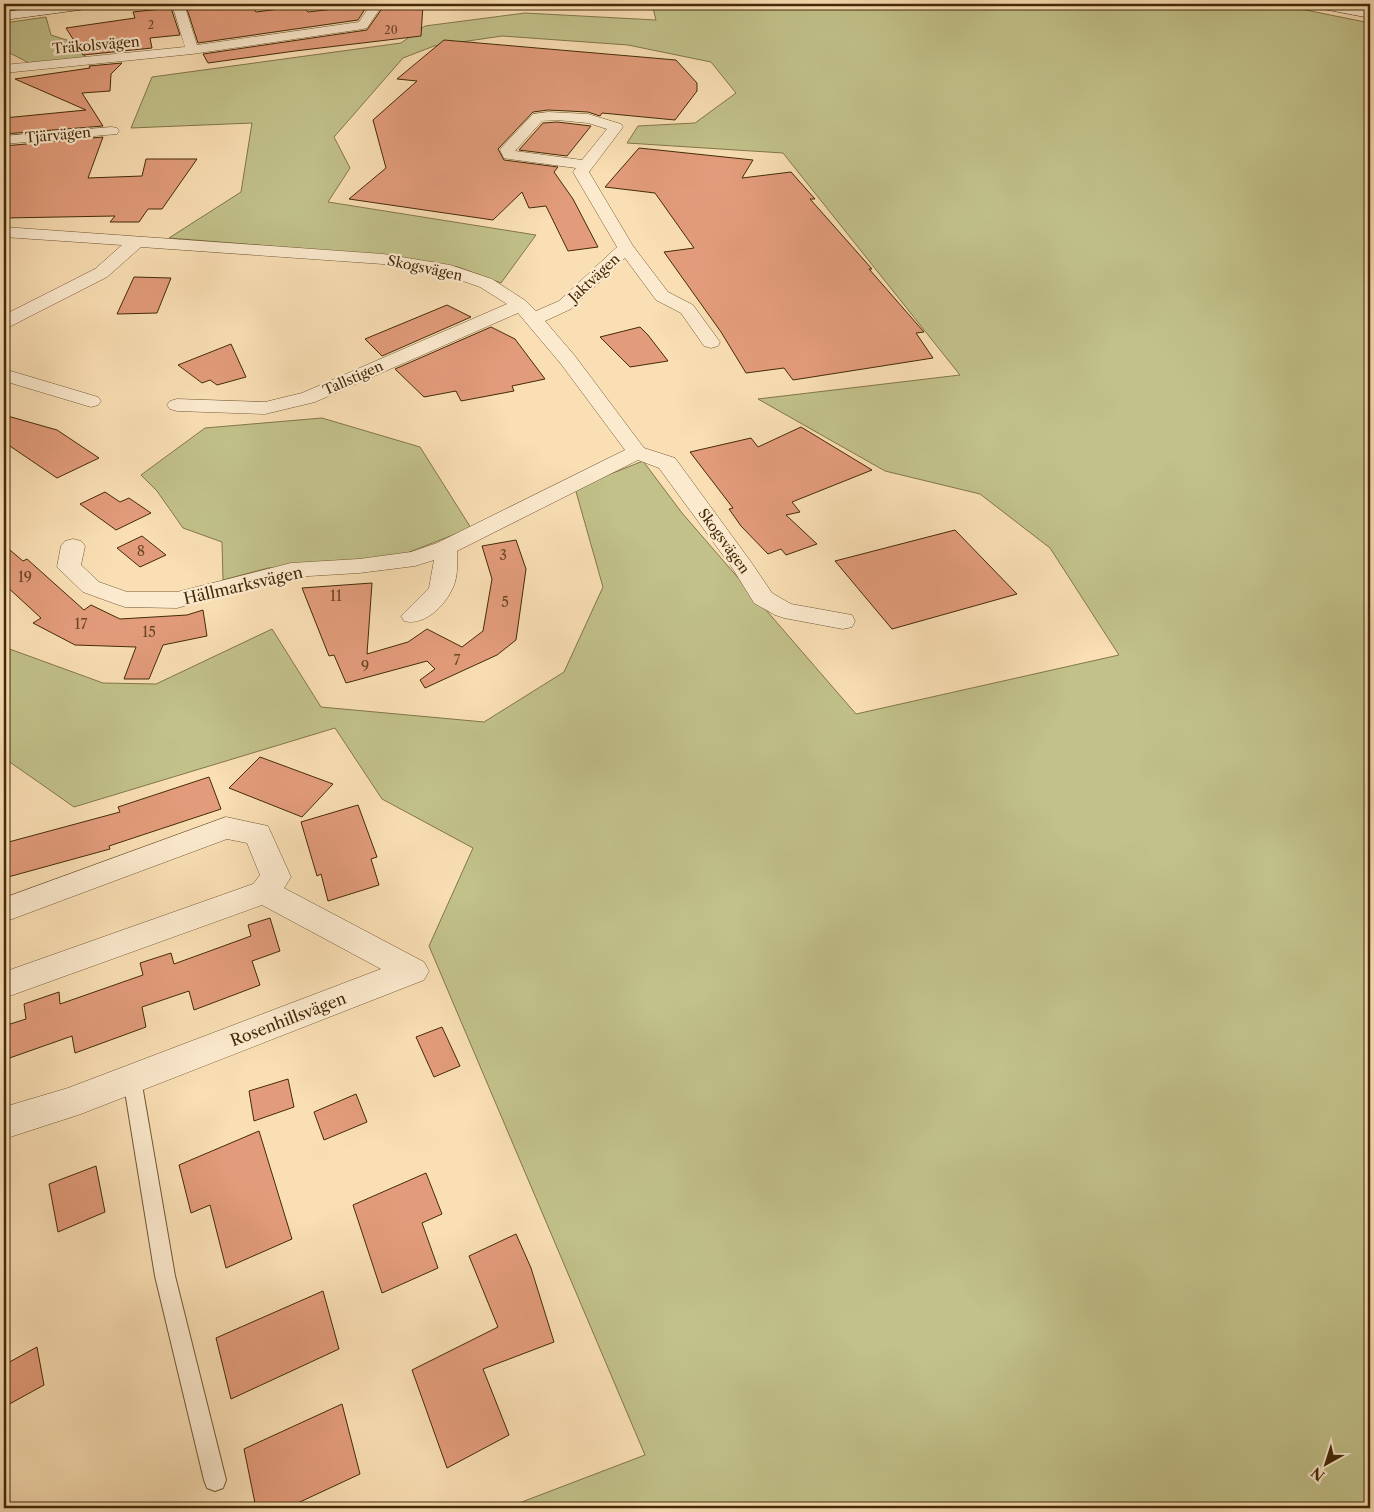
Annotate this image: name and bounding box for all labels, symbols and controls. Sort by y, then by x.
house number: 2 [148,18,154,32]
house number: 20 [384,23,398,37]
street label: Träkolsvägen [52,32,141,58]
street label: Tjärvägen [24,123,92,147]
street label: Jaktvägen [563,250,624,308]
street label: Skogsvägen [386,251,464,285]
street label: Tallstigen [320,357,386,399]
street label: Skogsvägen [694,505,754,577]
house number: 8 [137,542,145,560]
house number: 3 [499,546,507,564]
street label: Hällmarksvägen [181,562,305,608]
house number: 19 [18,568,32,586]
house number: 11 [330,587,342,605]
house number: 5 [501,593,509,611]
house number: 17 [75,615,87,633]
house number: 15 [142,623,156,641]
house number: 7 [454,651,461,669]
house number: 9 [361,657,369,675]
street label: Rosenhillsvägen [227,988,349,1050]
north arrow [1302,1440,1352,1490]
text: N [1307,1463,1328,1485]

